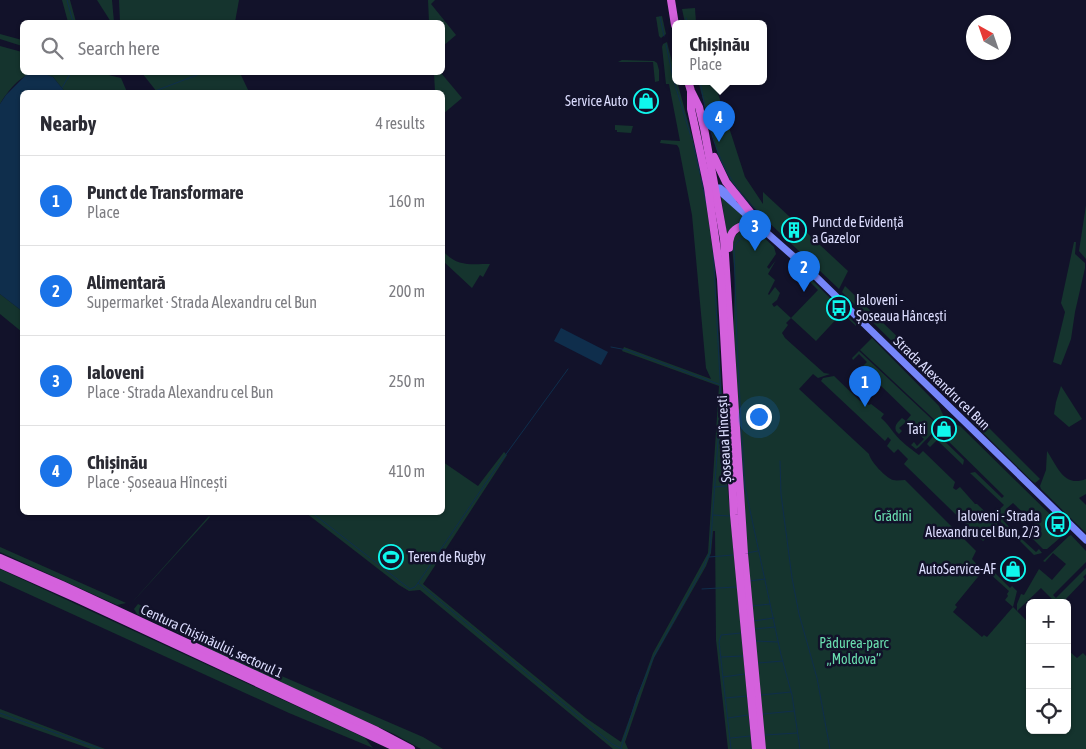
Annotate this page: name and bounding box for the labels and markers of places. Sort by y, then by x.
shop icon: Service Auto [633,88,659,114]
place label: Service Auto [565,93,628,109]
pin: 4 [703,101,735,142]
pin: 3 [739,210,771,251]
place label: Punct de Evidență a Gazelor [812,214,904,246]
building icon: Punct de Evidență a Gazelor [781,217,807,243]
pin: 2 [788,251,820,292]
place label: Ialoveni - Șoseaua Hâncești [856,292,947,324]
bus stop icon: Ialoveni - Șoseaua Hâncești [826,295,852,321]
pin: 1 [849,366,881,407]
shop icon: Tati [931,416,957,442]
place label: Tati [907,421,926,437]
place label: Ialoveni - Strada Alexandru cel Bun, 2/3 [925,508,1040,540]
bus stop icon: Ialoveni - Strada Alexandru cel Bun, 2/3 [1045,511,1071,537]
sports icon: Teren de Rugby [378,544,404,570]
place label: Teren de Rugby [408,549,486,565]
shop icon: AutoService-AF [1000,556,1026,582]
place label: AutoService-AF [919,561,996,577]

